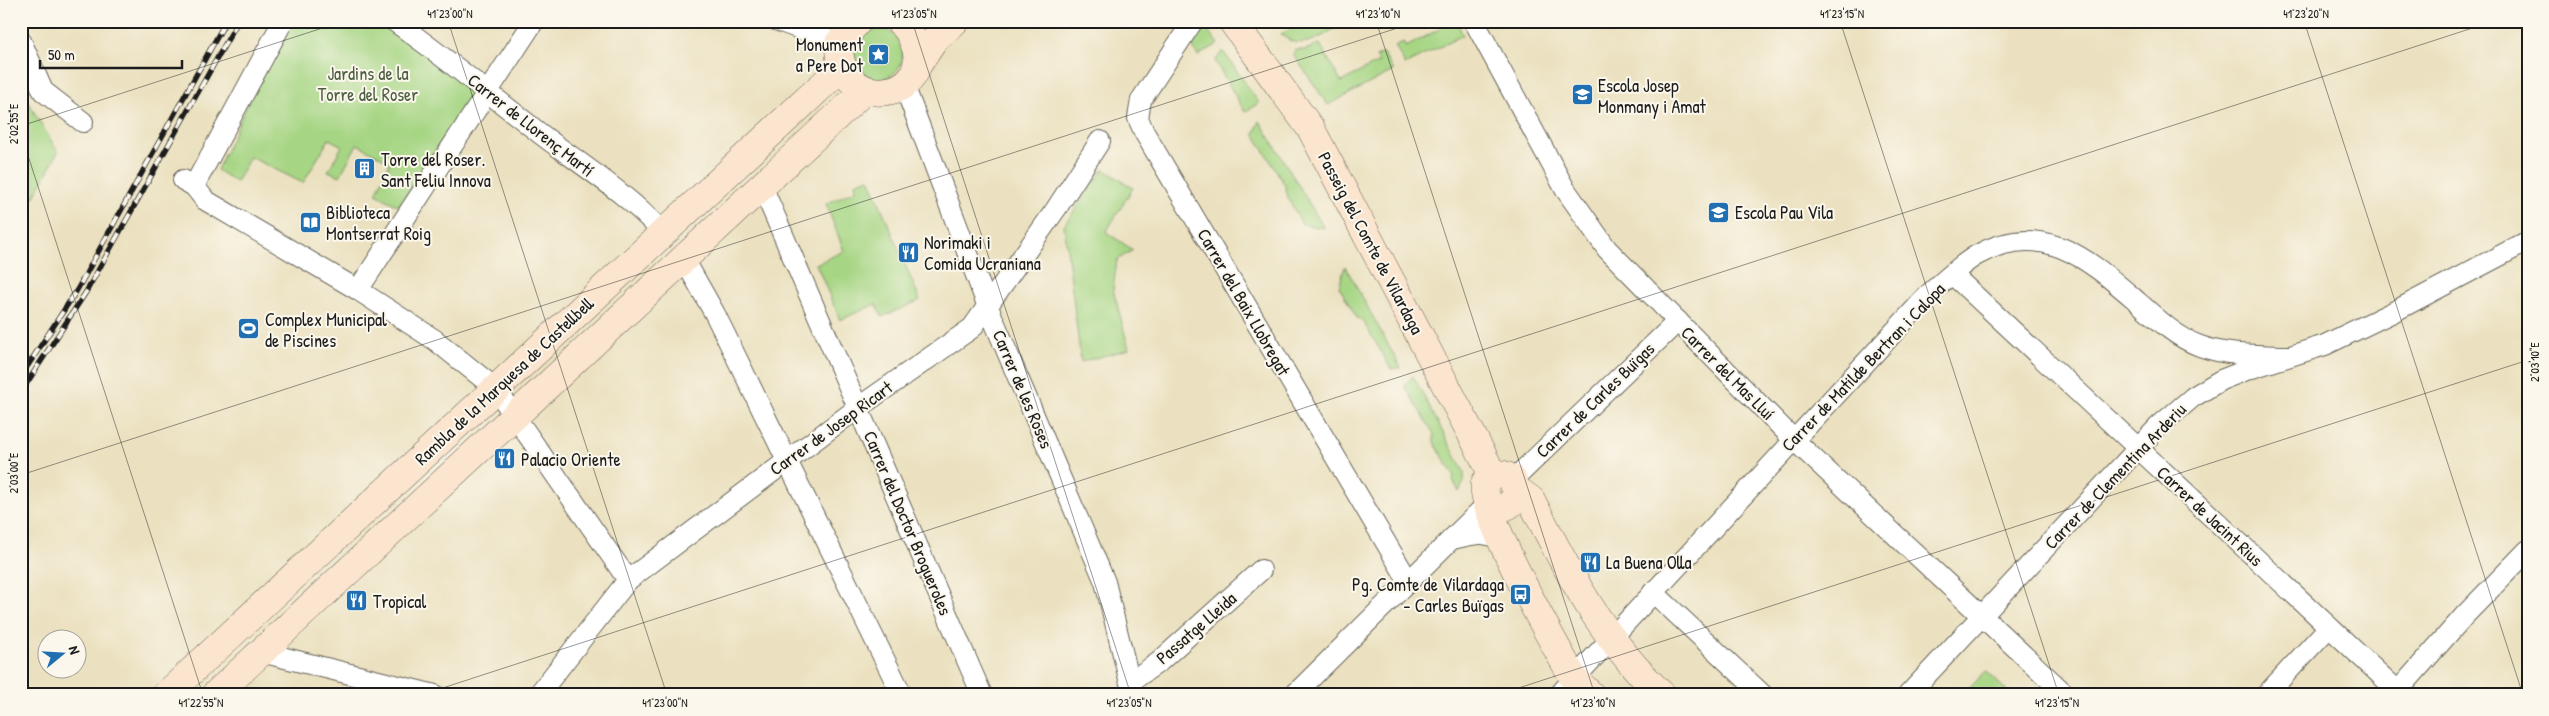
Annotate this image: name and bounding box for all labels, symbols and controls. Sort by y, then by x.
text: 41°23'00"N [427,5,473,22]
text: 41°23'05"N [891,5,937,22]
text: 41°23'10"N [1356,5,1400,22]
text: 41°23'15"N [1820,5,1864,22]
text: 41°23'20"N [2283,5,2329,22]
place label: Monument a Pere Dot [796,32,864,78]
scale bar [40,38,182,70]
place icon: Monument a Pere Dot [867,42,891,66]
text: 50 m [48,44,75,65]
park label: Jardins de la Torre del Roser [318,61,418,107]
street label: Carrer de Llorenç Martí [462,68,600,182]
place label: Escola Josep Monmany i Amat [1598,73,1707,119]
school or university icon: Escola Josep Monmany i Amat [1570,83,1594,107]
text: 2°02'55"E [5,103,22,144]
place label: Torre del Roser. Sant Feliu Innova [381,147,491,193]
street label: Passeig del Comte de Vilardaga [1312,147,1430,339]
building icon: Torre del Roser. Sant Feliu Innova [353,157,377,181]
place label: Biblioteca Montserrat Roig [326,200,431,246]
school or university icon: Escola Pau Vila [1707,200,1731,224]
place label: Escola Pau Vila [1735,200,1833,225]
library icon: Biblioteca Montserrat Roig [298,210,322,234]
street label: Carrer del Baix Llobregat [1192,224,1297,381]
place label: Norimaki i Comida Ucraniana [924,230,1041,276]
restaurant icon: Norimaki i Comida Ucraniana [896,240,920,264]
street label: Carrer de Matilde Bertran i Calopa [1776,277,1950,457]
street label: Rambla de la Marquesa de Castellbell [409,291,599,471]
place label: Complex Municipal de Piscines [265,307,387,353]
sports icon: Complex Municipal de Piscines [237,317,261,341]
street label: Carrer del Mas Lluí [1675,320,1781,426]
street label: Carrer de les Roses [987,326,1059,452]
street label: Carrer de Carles Buïgas [1530,337,1660,463]
text: 2°03'10"E [2526,341,2543,382]
street label: Carrer de Josep Ricart [764,374,898,481]
street label: Carrer de Clementina Arderiu [2039,397,2191,555]
street label: Carrer del Doctor Brogueroles [858,427,958,619]
restaurant icon: Palacio Oriente [493,447,517,471]
place label: Palacio Oriente [521,447,621,472]
text: 2°03'00"E [5,452,22,493]
street label: Carrer de Jacint Rius [2151,460,2269,572]
restaurant icon: La Buena Olla [1578,550,1602,574]
place label: La Buena Olla [1606,550,1692,575]
place label: Pg. Comte de Vilardaga - Carles Buïgas [1352,572,1504,618]
bus stop icon: Pg. Comte de Vilardaga - Carles Buïgas [1508,582,1532,606]
street label: Passatge Lleida [1150,586,1242,670]
restaurant icon: Tropical [345,589,369,613]
place label: Tropical [373,589,426,614]
north arrow [38,628,88,678]
text: N [65,643,85,657]
text: 41°22'55"N [178,694,224,711]
text: 41°23'00"N [642,694,688,711]
text: 41°23'05"N [1106,694,1152,711]
text: 41°23'10"N [1571,694,1615,711]
text: 41°23'15"N [2035,694,2079,711]

